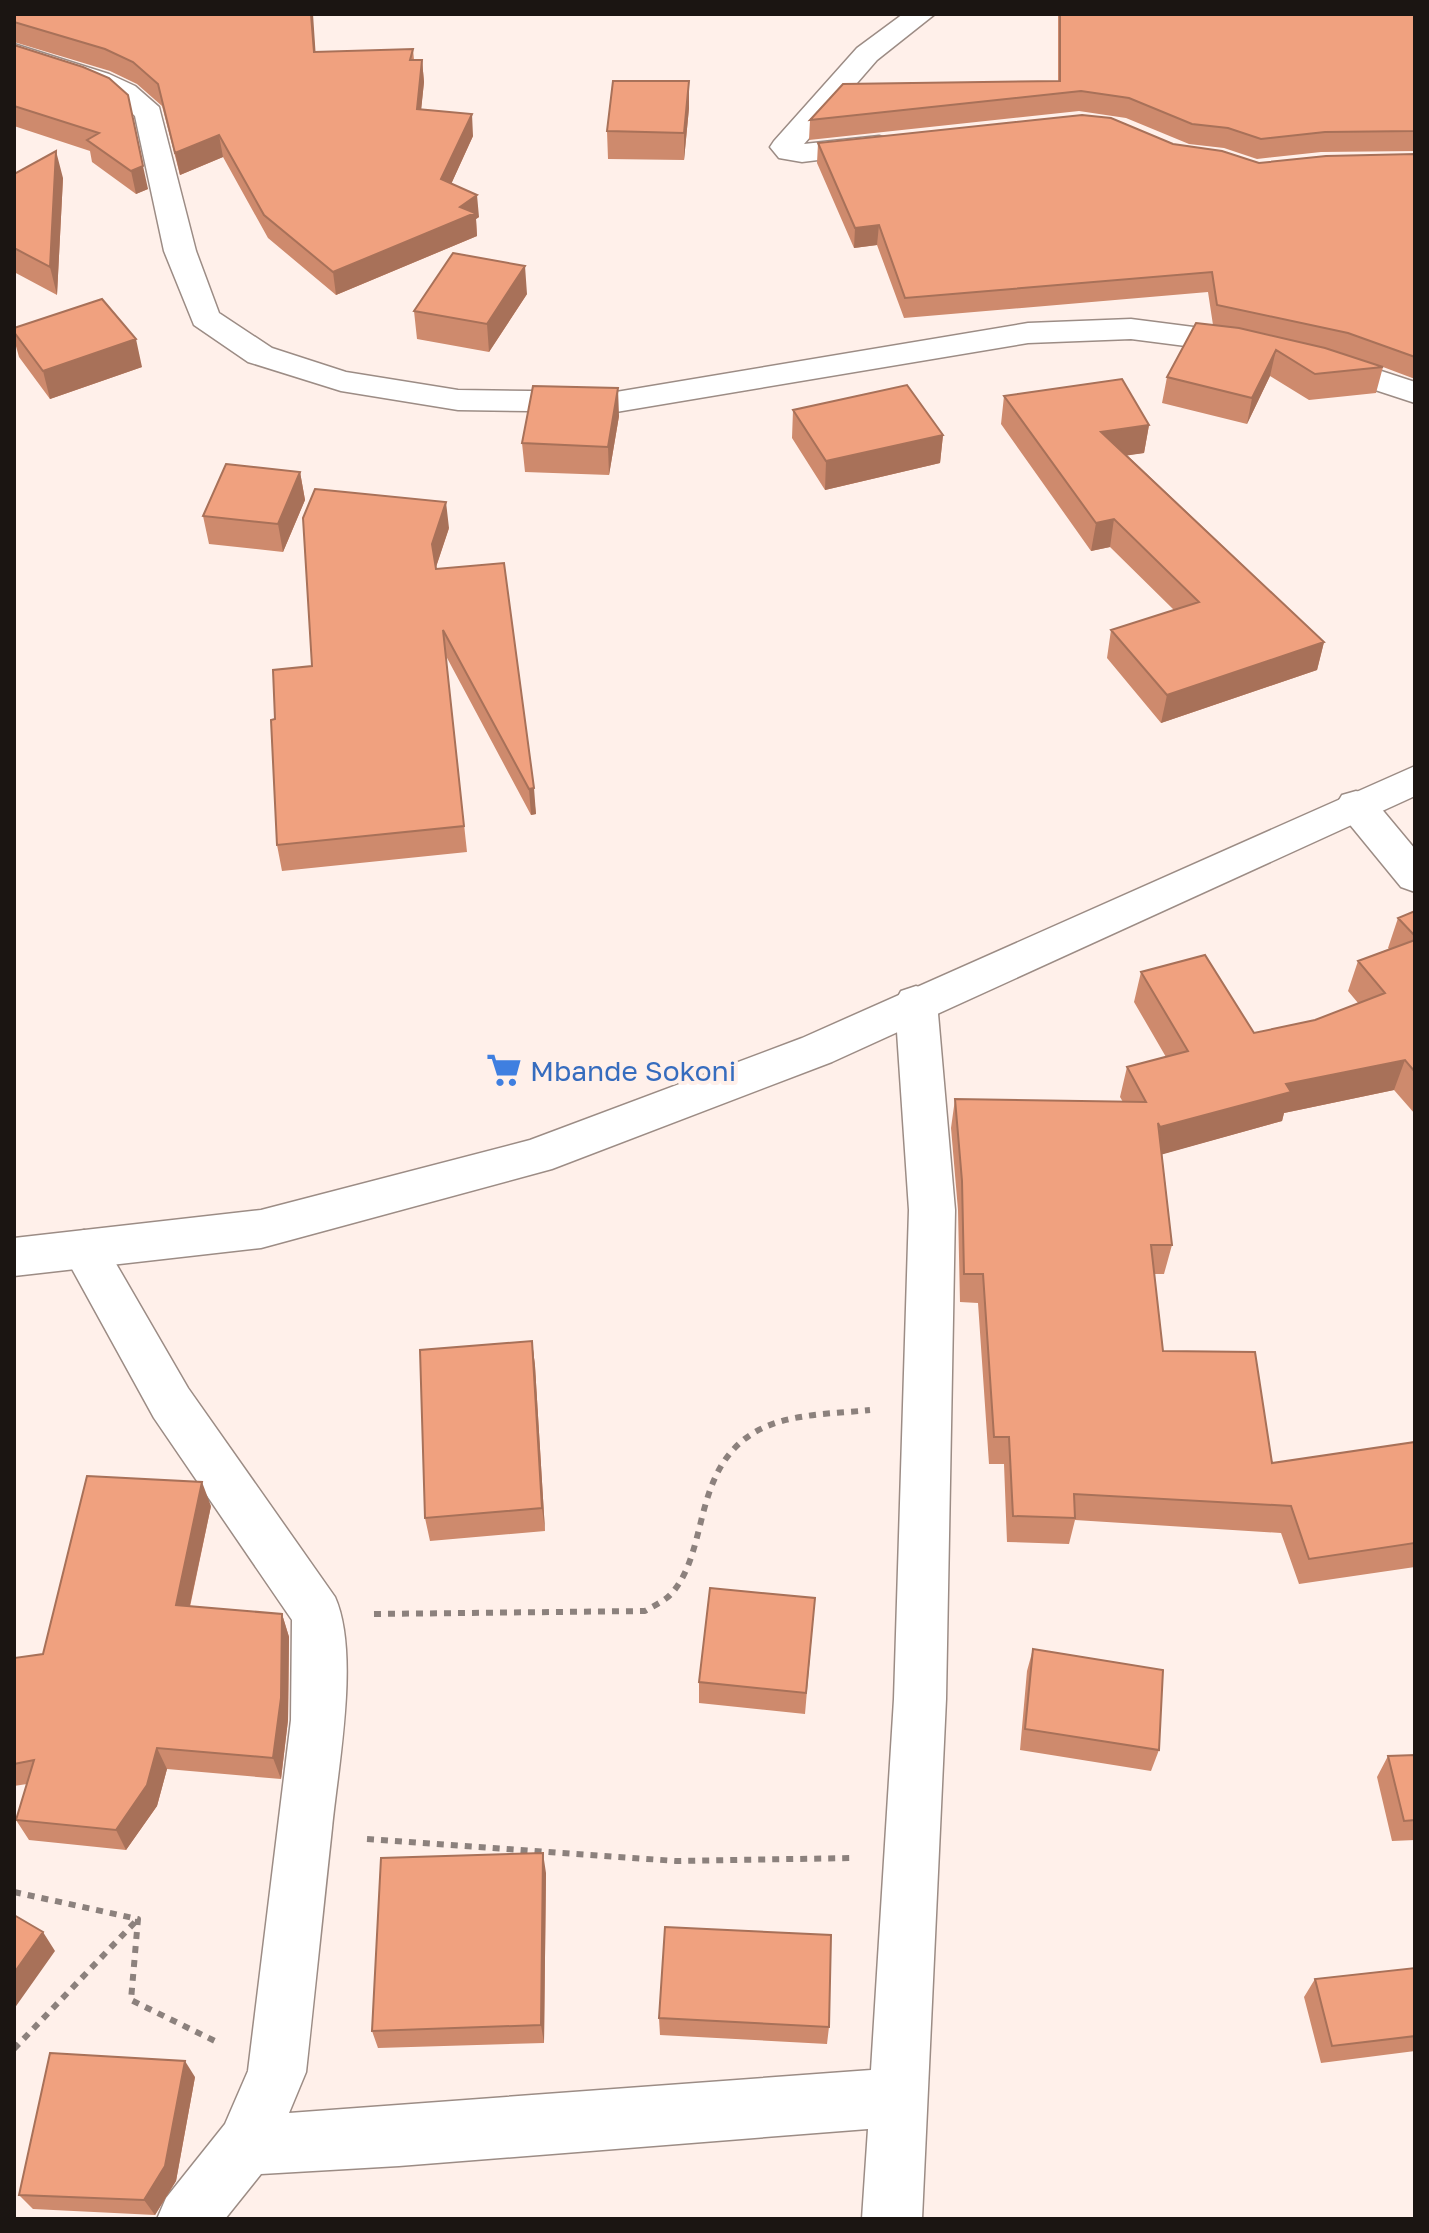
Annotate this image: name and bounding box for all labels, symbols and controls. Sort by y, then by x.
supermarket icon: Mbande Sokoni [485,1051,523,1089]
place label: Mbande Sokoni [530,1054,736,1087]

